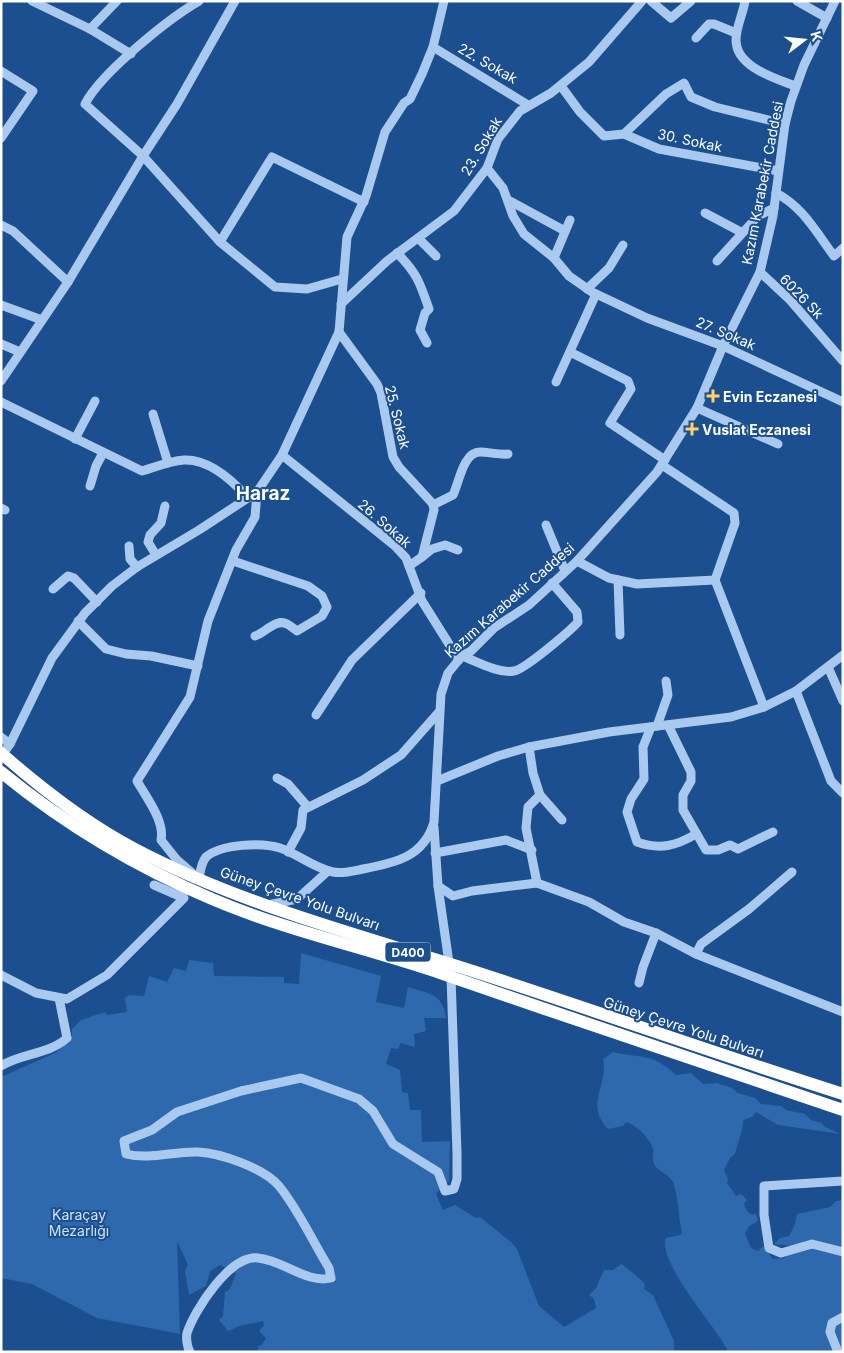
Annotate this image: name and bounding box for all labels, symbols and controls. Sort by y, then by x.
north arrow [779,15,829,65]
text: K [807,29,827,43]
street label: 22. Sokak [455,39,521,87]
street label: Kazım Karabekir Caddesi [738,100,786,266]
street label: 23. Sokak [457,113,505,178]
street label: 30. Sokak [656,125,724,155]
street label: 6026 Sk [777,270,828,322]
street label: 27. Sokak [694,313,759,353]
street label: 25. Sokak [382,383,414,451]
place label: Evin Eczanesi [723,388,817,405]
marker: Evin Eczanesi [707,390,719,402]
place label: Vuslat Eczanesi [702,421,811,438]
marker: Vuslat Eczanesi [686,423,698,435]
district label: Haraz [236,482,290,505]
street label: 26. Sokak [355,495,415,551]
street label: Kazım Karabekir Caddesi [441,539,577,661]
street label: Güney Çevre Yolu Bulvarı [218,863,382,933]
road number: D400 [386,942,430,962]
street label: Güney Çevre Yolu Bulvarı [602,993,766,1061]
park label: Karaçay Mezarlığı [49,1206,109,1239]

